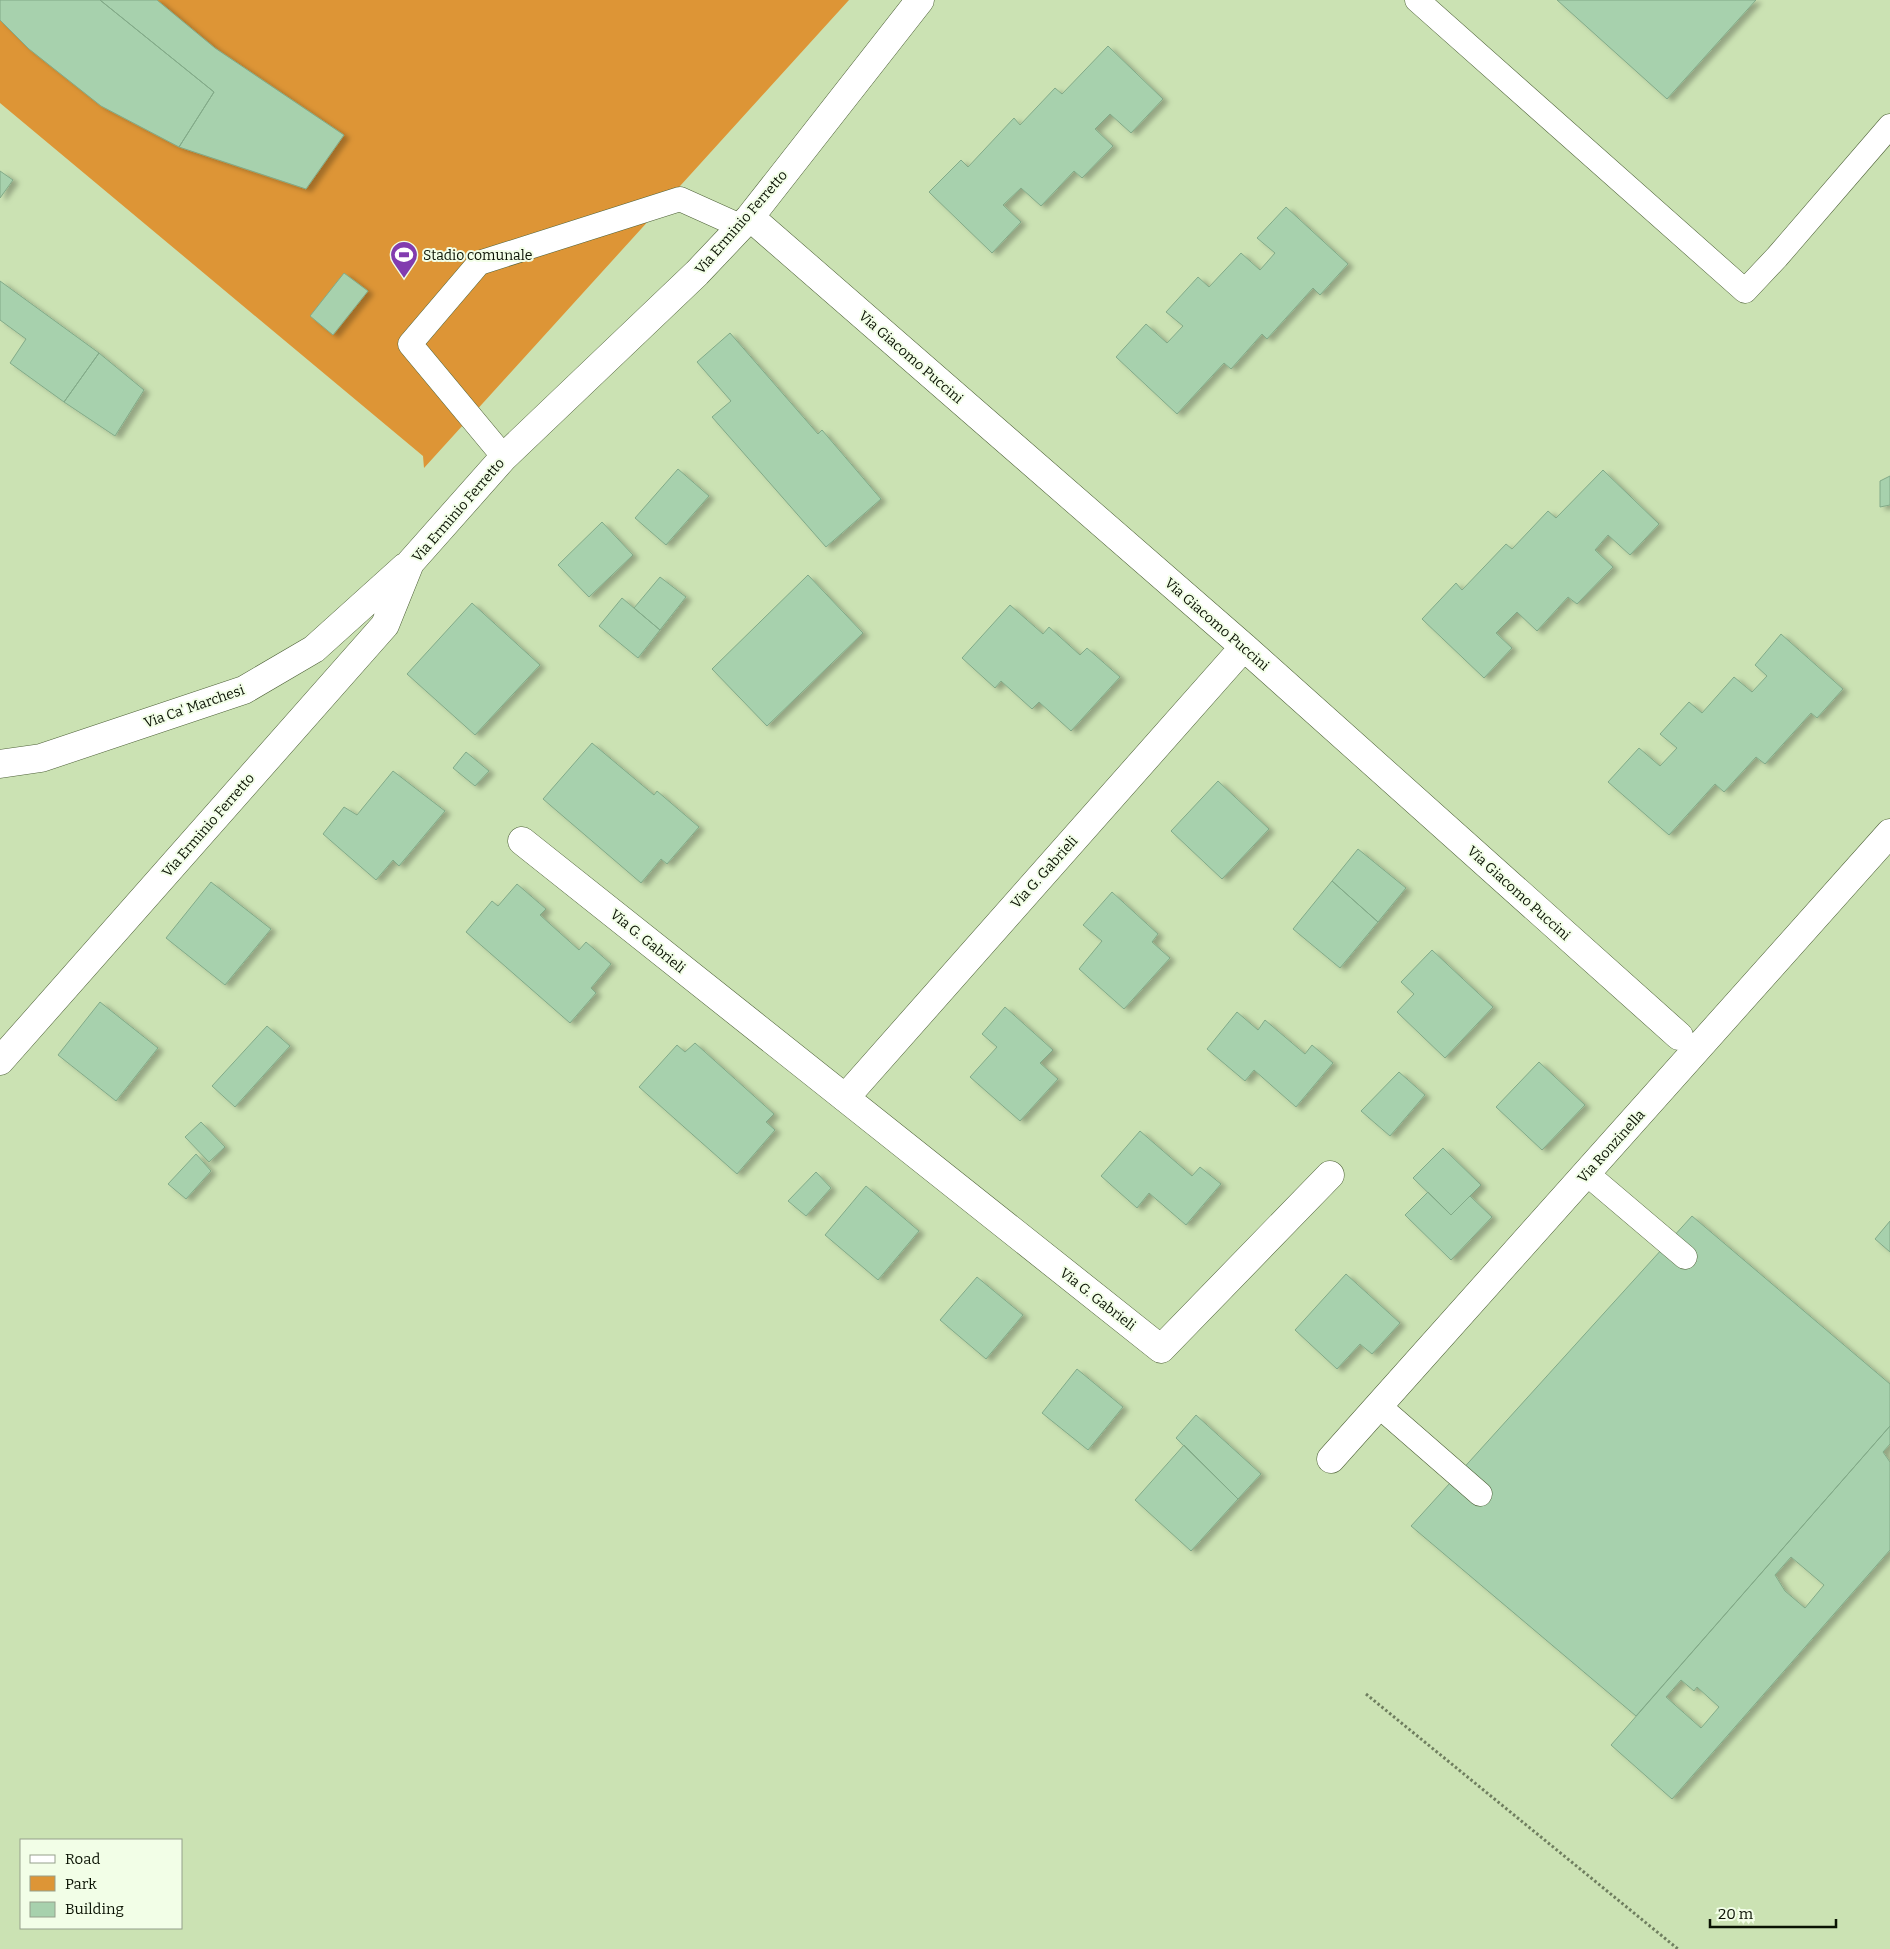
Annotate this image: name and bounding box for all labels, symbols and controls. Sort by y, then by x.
street label: Via Erminio Ferretto [692,167,791,278]
sports icon: Stadio comunale [389,240,419,279]
place label: Stadio comunale [423,247,532,264]
street label: Via Giacomo Puccini [855,307,966,407]
street label: Via Erminio Ferretto [409,455,508,566]
street label: Via Giacomo Puccini [1161,574,1272,674]
street label: Via Ca' Marchesi [142,681,247,732]
street label: Via Erminio Ferretto [159,770,258,881]
street label: Via G. Gabrieli [1007,833,1081,912]
street label: Via Giacomo Puccini [1464,843,1574,944]
street label: Via G. Gabrieli [607,906,689,977]
street label: Via Ronzinella [1574,1106,1649,1186]
street label: Via G. Gabrieli [1056,1265,1139,1334]
legend [20,1839,182,1929]
text: Road [65,1850,100,1868]
text: Park [65,1875,97,1893]
scale bar [1710,1896,1836,1928]
text: Building [65,1900,124,1918]
text: 20 m [1718,1905,1754,1923]

